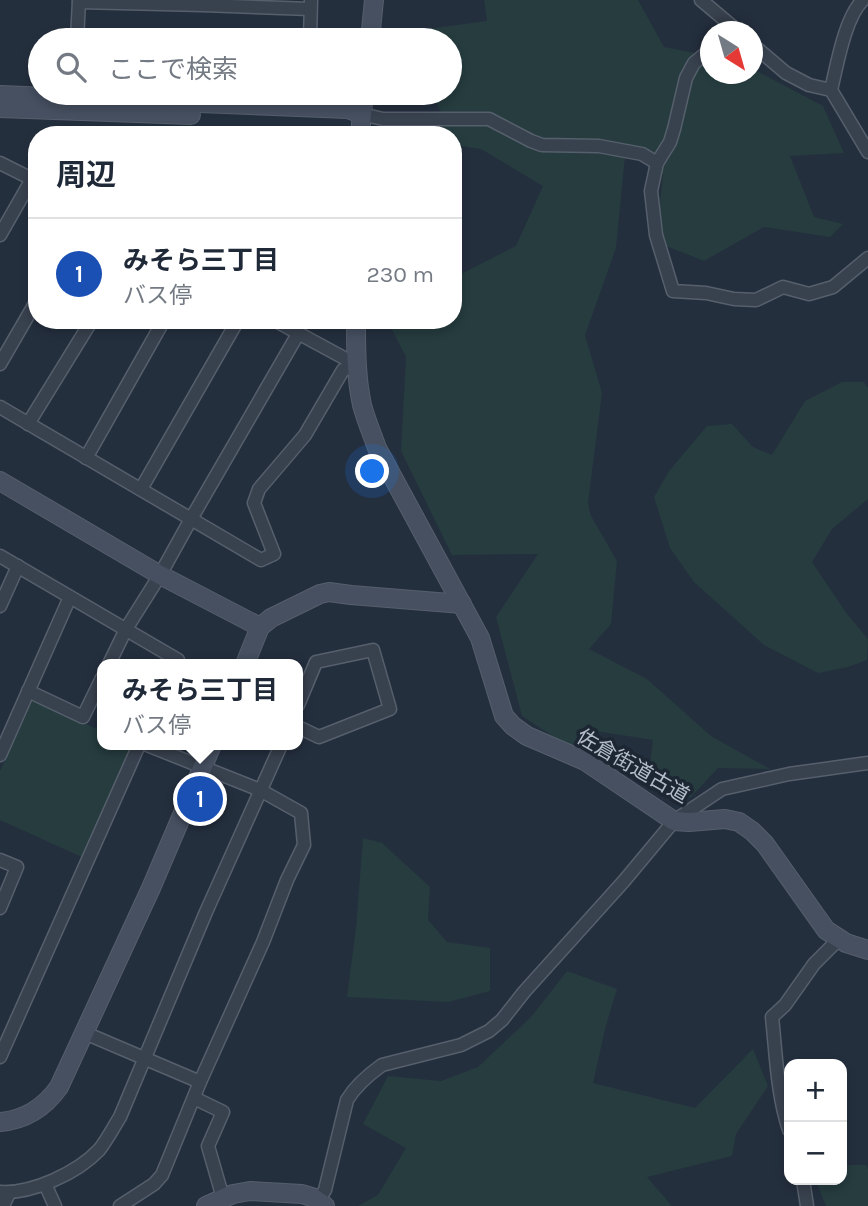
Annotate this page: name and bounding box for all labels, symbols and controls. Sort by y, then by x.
north arrow [700,21,763,84]
search box [28,28,462,105]
icon: search [52,48,90,86]
text: ここで検索 [108,54,238,85]
text: 周辺 [56,157,116,193]
text: みそら三丁目 [123,245,279,276]
text: 1 [75,261,83,288]
text: 230 m [366,261,434,288]
text: バス停 [123,282,192,309]
your location [355,454,389,488]
popup [97,659,303,750]
text: みそら三丁目 [122,675,278,706]
text: バス停 [122,712,191,739]
street label: 佐倉街道古道 [572,724,694,808]
pin: 1 [177,773,223,825]
map controls [784,1059,847,1185]
button: + [784,1059,847,1122]
button: − [784,1122,847,1185]

